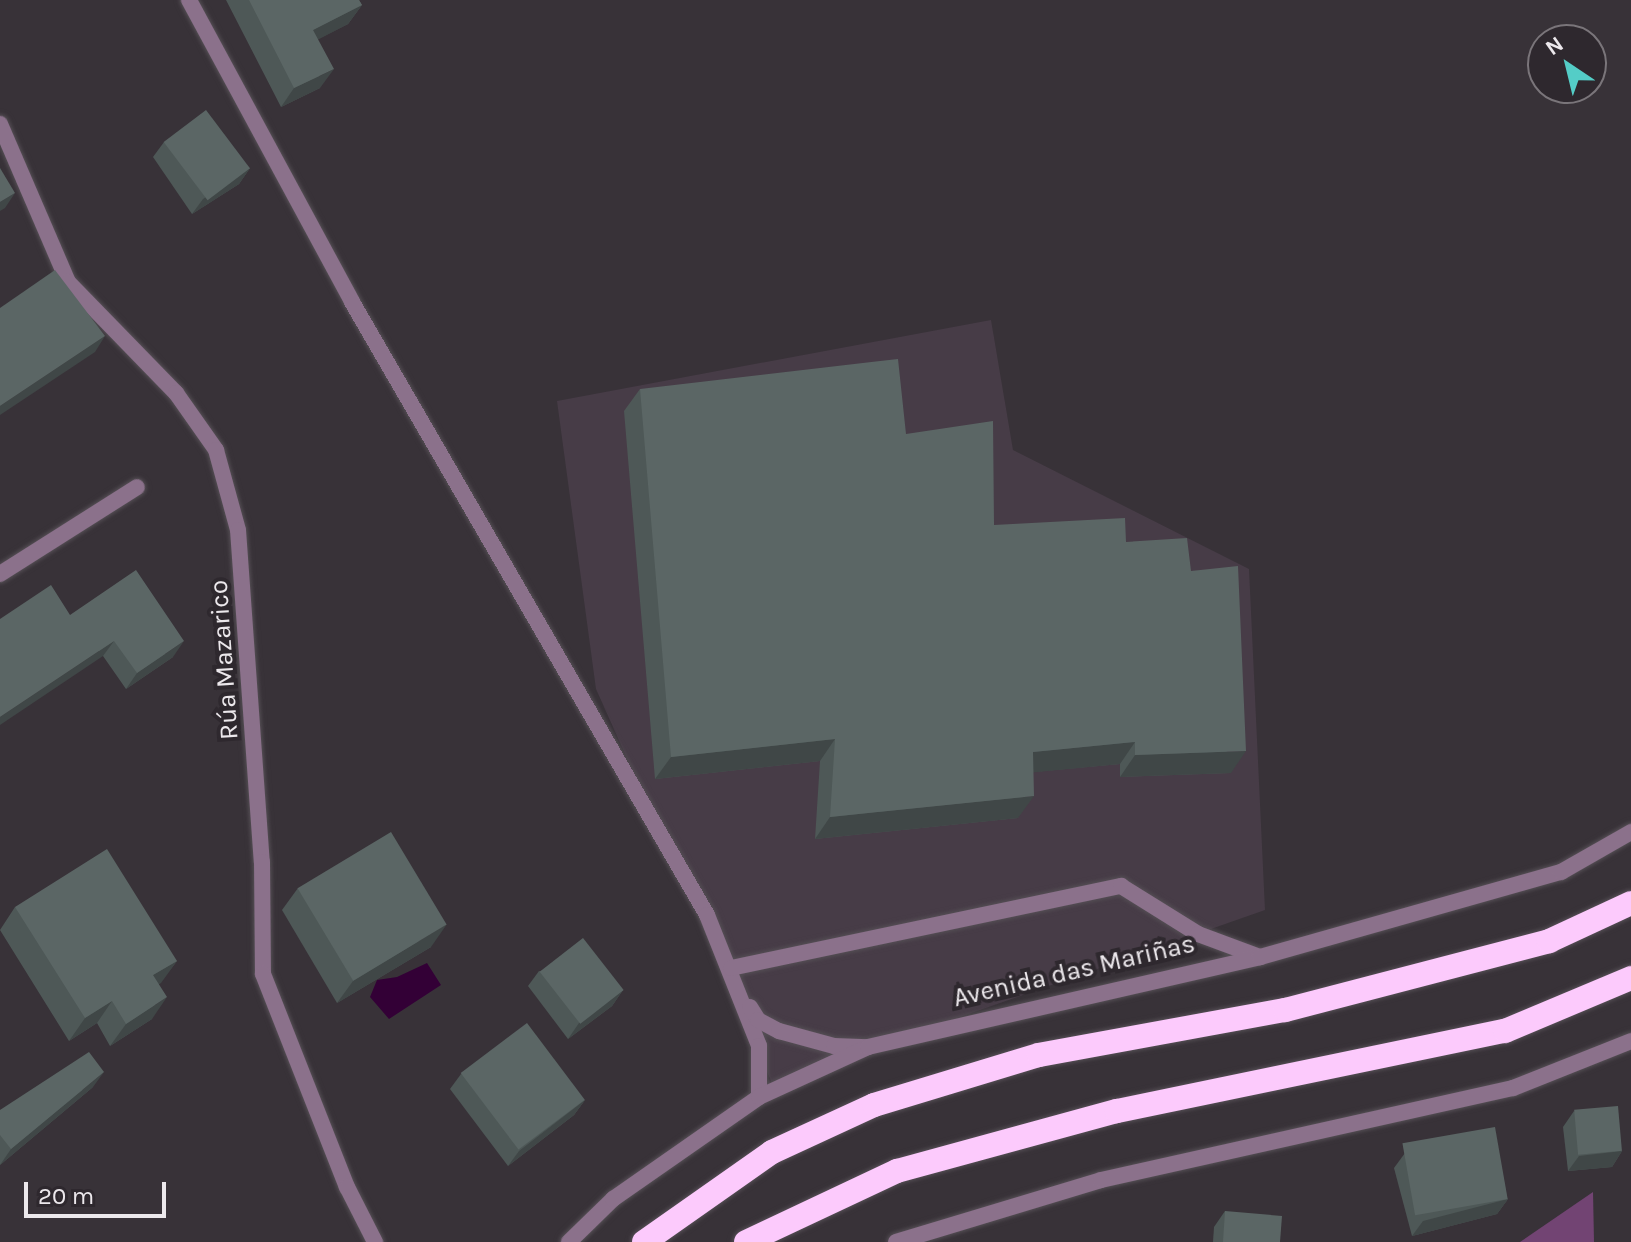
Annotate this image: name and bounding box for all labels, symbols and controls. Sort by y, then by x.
north arrow [1527,24,1607,104]
text: N [1540,31,1568,61]
street label: Rúa Mazarico [203,579,245,741]
street label: Avenida das Mariñas [950,928,1198,1014]
scale bar [28,1166,170,1216]
text: 20 m [38,1182,94,1210]

